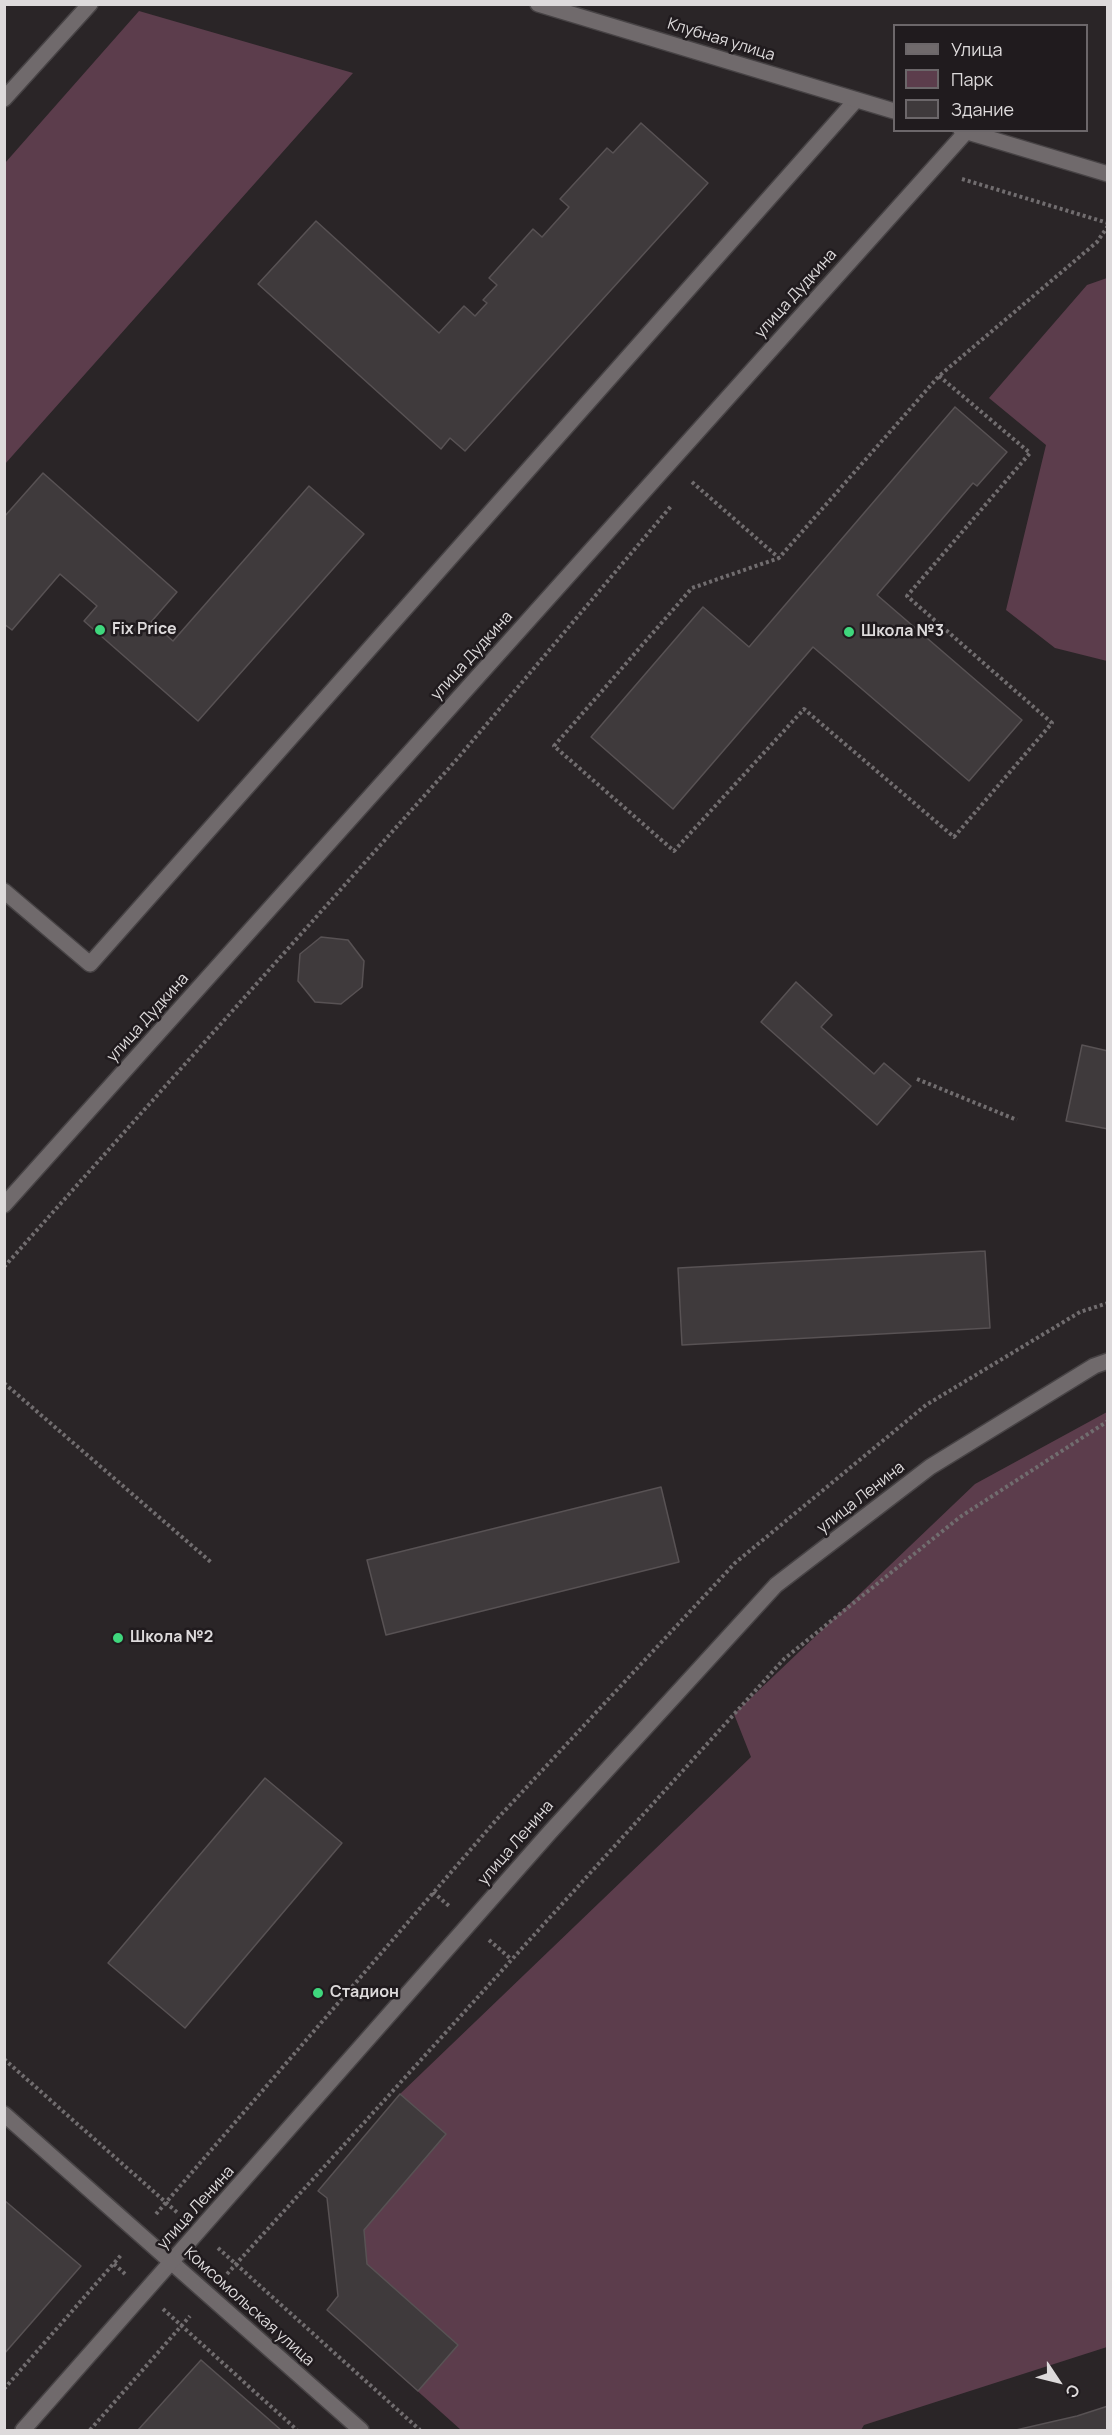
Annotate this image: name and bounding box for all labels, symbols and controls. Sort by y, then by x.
street label: Клубная улица [665,15,777,65]
legend [893,24,1088,132]
text: Улица [951,37,1003,61]
text: Парк [951,67,993,91]
text: Здание [951,97,1014,121]
street label: улица Дудкина [751,245,841,343]
street label: улица Дудкина [427,607,517,705]
place label: Fix Price [112,620,177,640]
place label: Школа №3 [861,622,944,642]
marker: Fix Price [93,623,107,637]
marker: Школа №3 [842,625,856,639]
street label: улица Дудкина [103,969,193,1067]
street label: улица Ленина [813,1458,909,1538]
place label: Школа №2 [130,1628,213,1648]
marker: Школа №2 [111,1631,125,1645]
street label: улица Ленина [474,1797,558,1889]
place label: Стадион [330,1983,399,2003]
marker: Стадион [311,1986,325,2000]
street label: улица Ленина [153,2162,239,2254]
street label: Комсомольская улица [180,2243,318,2371]
north arrow [1028,2351,1088,2411]
text: С [1060,2380,1085,2402]

